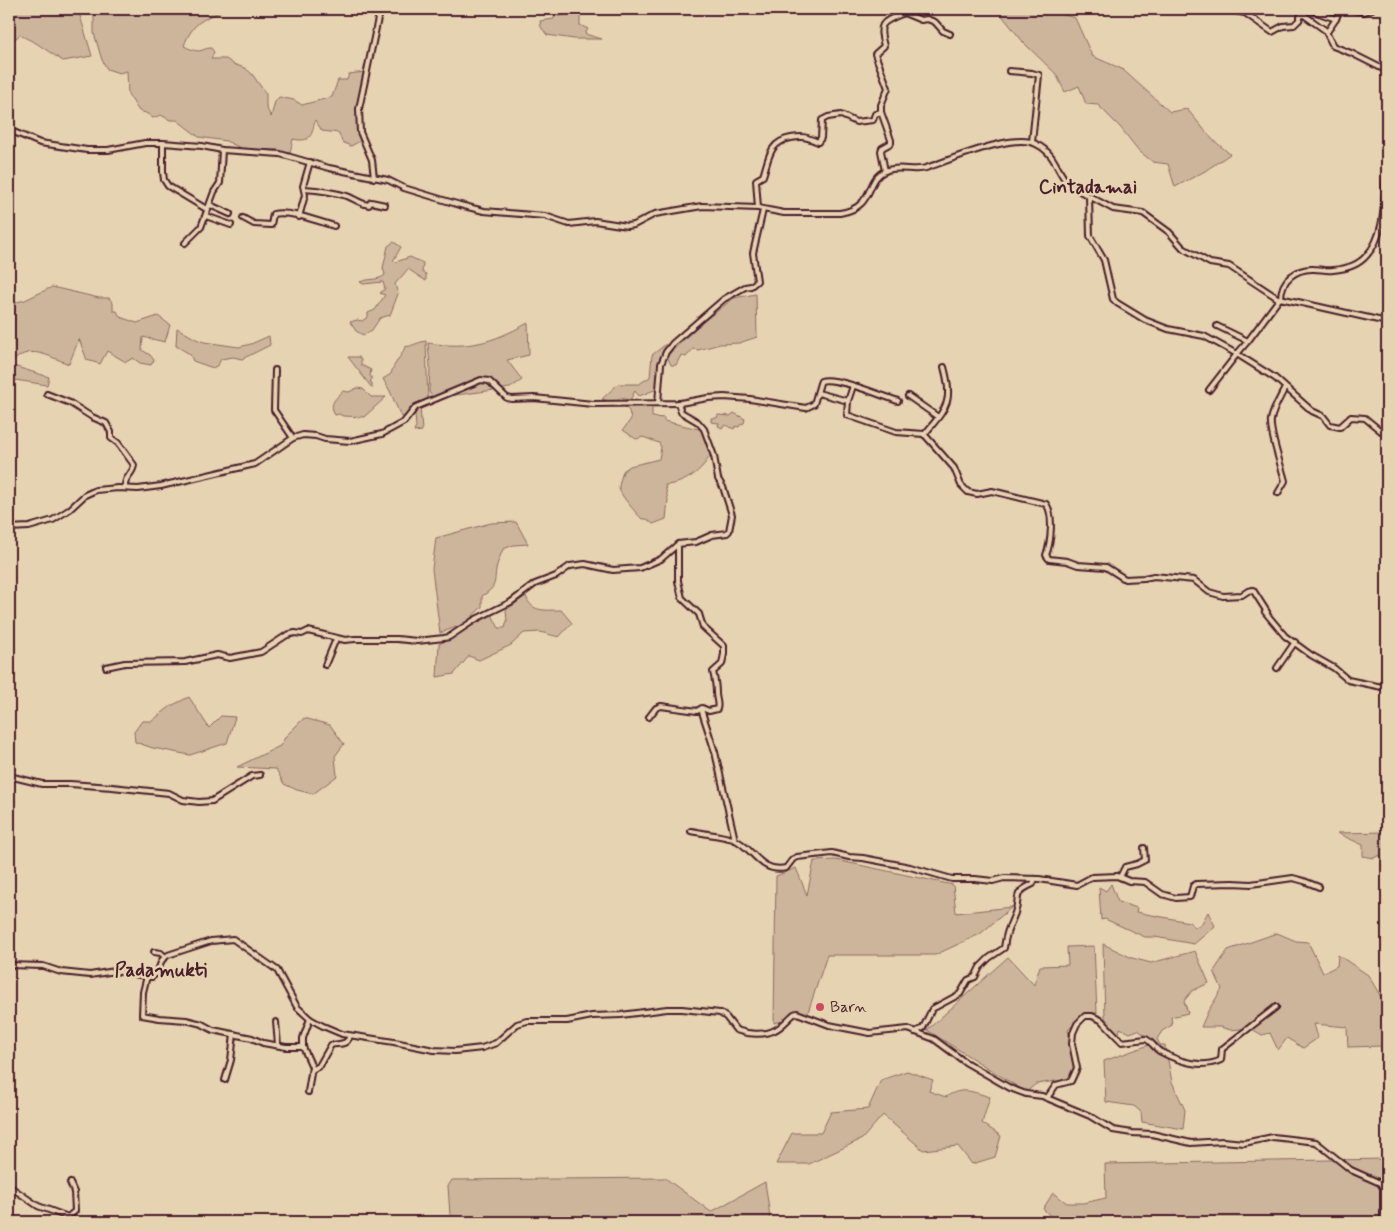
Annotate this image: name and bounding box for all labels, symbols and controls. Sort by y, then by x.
district label: Cintadamai [1039,175,1137,200]
district label: Padamukti [115,958,207,983]
place label: Barn [830,997,868,1018]
marker: Barn [814,1001,826,1013]

